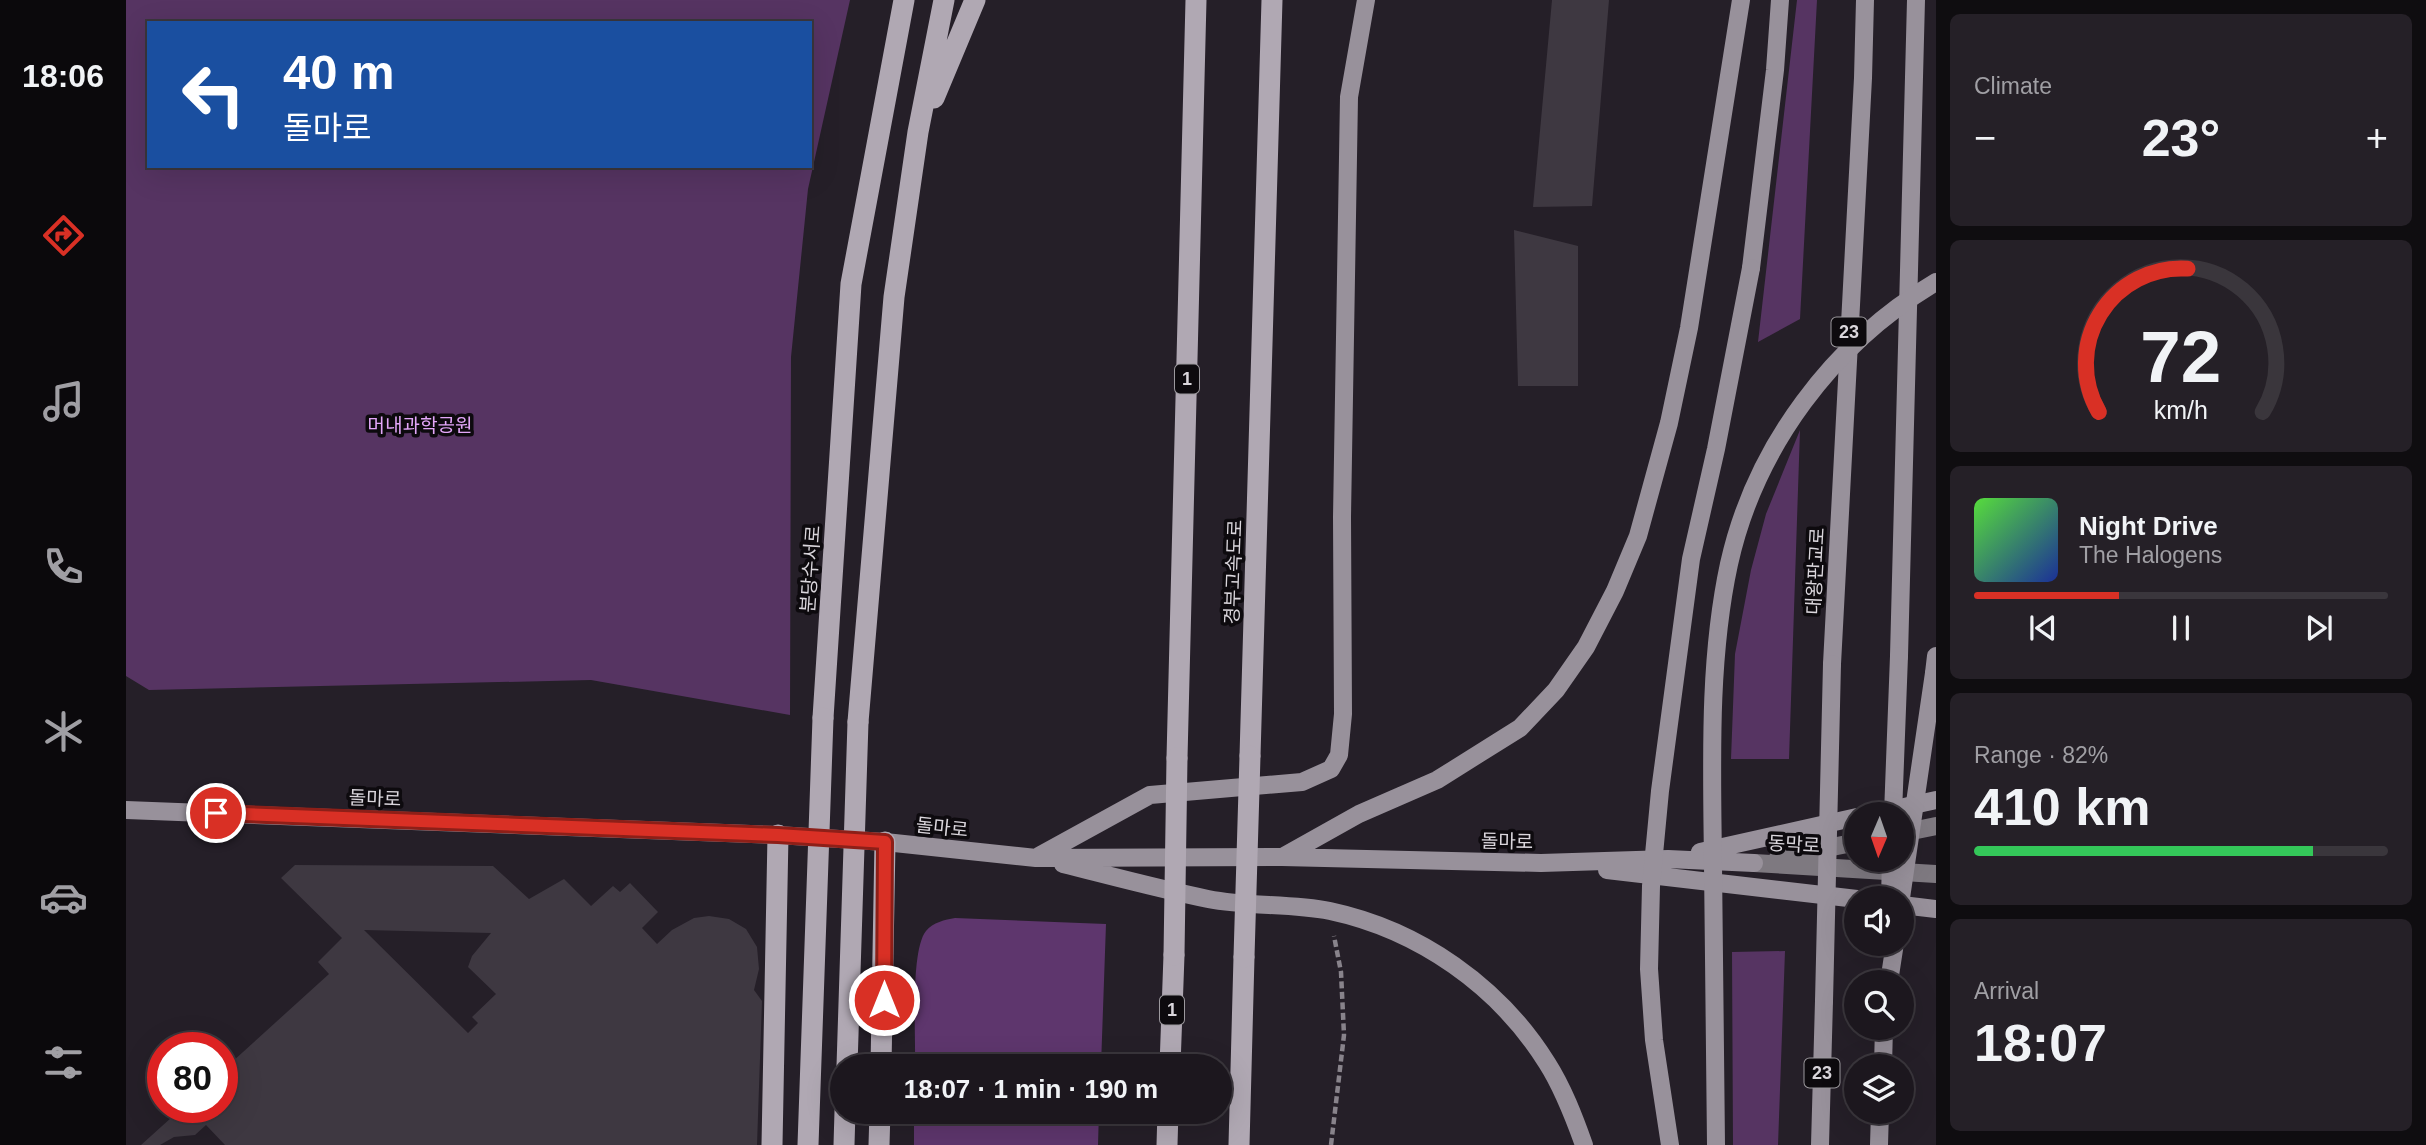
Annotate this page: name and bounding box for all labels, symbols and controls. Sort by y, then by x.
text: 40 m [283,45,395,99]
icon: left [168,49,259,140]
text: 18:06 [22,58,104,94]
text: Climate [1974,73,2052,99]
text: 23° [2142,109,2220,167]
text: 돌마로 [283,110,371,146]
text: − [1974,117,1996,159]
text: + [2366,117,2388,159]
icon: directions [39,211,88,260]
text: 72 [2141,317,2221,398]
road number: 23 [1832,318,1866,346]
road number: 1 [1175,365,1199,394]
icon: music [39,377,88,426]
text: km/h [2154,396,2208,424]
park label: 머내과학공원 [368,415,472,436]
text: Night Drive [2079,511,2218,541]
street label: 경부고속도로 [1221,519,1246,625]
street label: 분당수서로 [797,525,824,613]
street label: 대왕판교로 [1803,527,1828,615]
icon: phone [39,542,88,591]
text: The Halogens [2079,542,2222,568]
icon: previous [2024,609,2062,647]
icon: pause [2162,609,2200,647]
icon: next [2300,609,2338,647]
icon: climate [39,707,88,756]
text: Range · 82% [1974,742,2108,768]
text: 410 km [1974,778,2150,836]
pin [186,783,246,843]
street label: 돌마로 [348,787,402,810]
icon: arrive [197,794,235,832]
north arrow [1844,802,1914,872]
map controls [1844,802,1914,1124]
street label: 돌마로 [915,814,969,841]
street label: 돌마로 [1481,831,1533,852]
street label: 동막로 [1767,833,1821,856]
icon: car [39,873,88,922]
button: sound [1844,886,1914,956]
position arrow [847,963,921,1037]
button: search [1844,970,1914,1040]
text: Arrival [1974,978,2039,1004]
road number: 1 [1160,995,1184,1024]
text: 18:07 [1974,1014,2107,1072]
speed limit sign: 80 [147,1032,238,1123]
icon: filters [39,1038,88,1087]
button: layers [1844,1054,1914,1124]
road number: 23 [1804,1058,1840,1088]
text: 18:07 · 1 min · 190 m [904,1074,1158,1104]

